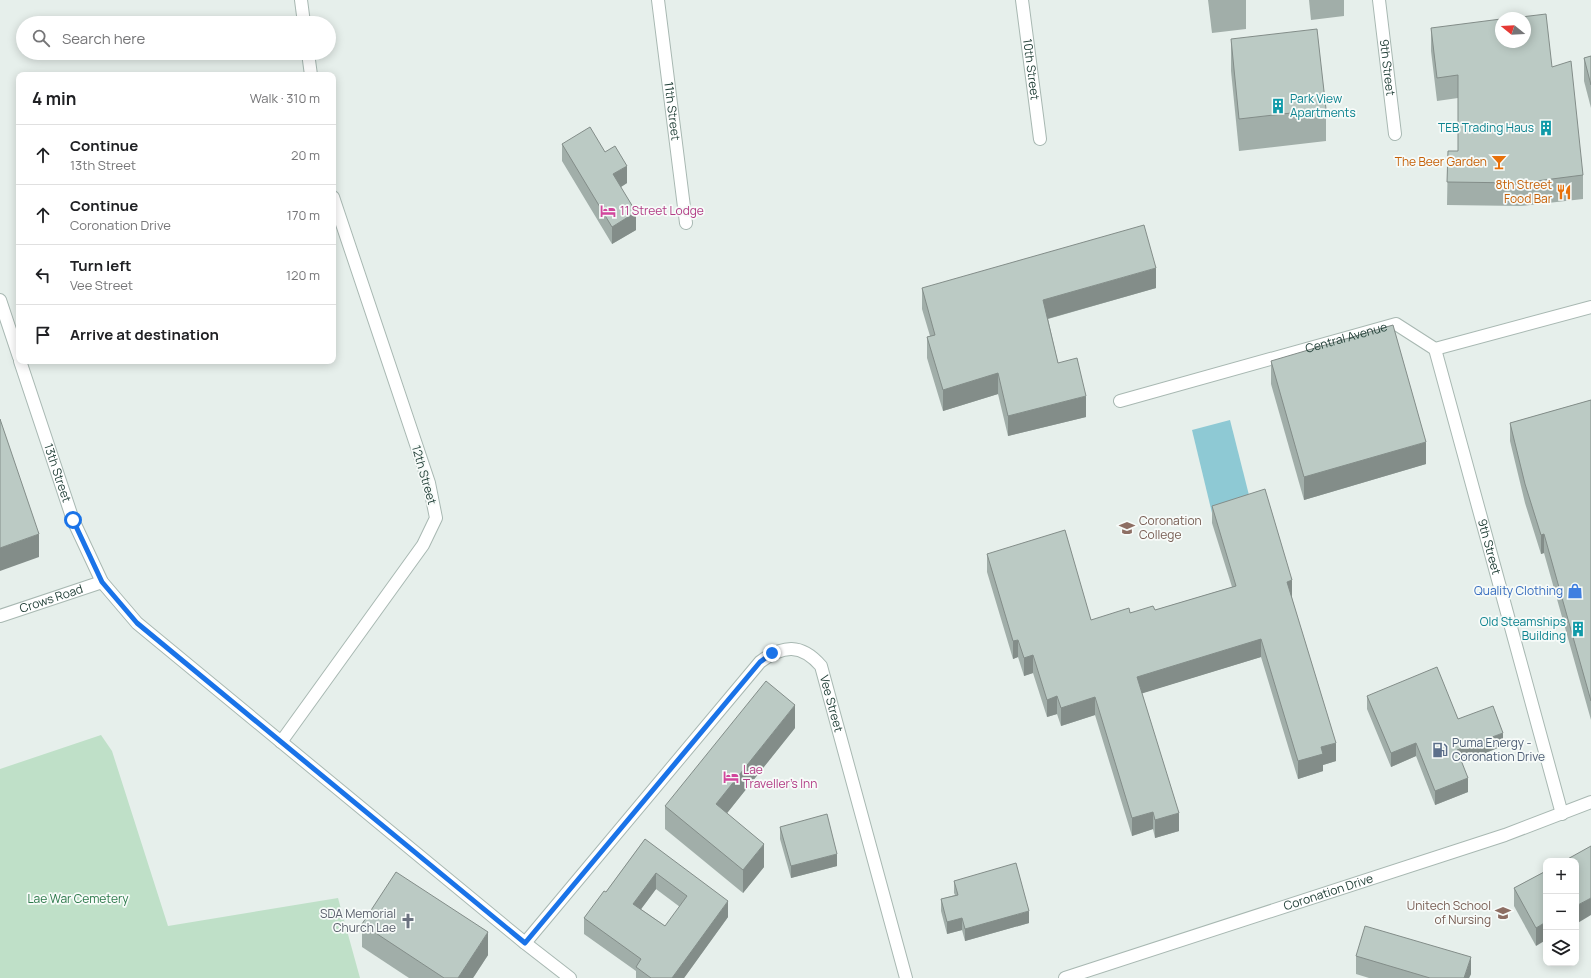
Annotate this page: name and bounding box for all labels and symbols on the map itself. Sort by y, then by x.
north arrow [1495,12,1531,48]
street label: 10th Street [1019,38,1044,101]
street label: 9th Street [1376,38,1399,97]
street label: 11th Street [660,81,685,142]
place label: Park View Apartments [1290,90,1356,121]
building icon: Park View Apartments [1269,97,1287,115]
place label: TEB Trading Haus [1438,119,1534,136]
building icon: TEB Trading Haus [1537,119,1555,137]
place label: The Beer Garden [1395,153,1487,170]
bar icon: The Beer Garden [1490,153,1508,171]
place label: 8th Street Food Bar [1495,176,1553,207]
restaurant icon: 8th Street Food Bar [1555,183,1573,201]
hotel icon: 11 Street Lodge [599,202,617,220]
place label: 11 Street Lodge [620,202,704,219]
street label: Central Avenue [1303,318,1389,357]
street label: 13th Street [40,441,76,505]
street label: 12th Street [408,443,441,507]
route start [64,511,82,529]
place label: Coronation College [1139,512,1202,543]
street label: 9th Street [1474,517,1505,577]
school or university icon: Coronation College [1118,519,1136,537]
street label: Crows Road [17,580,85,617]
place label: Quality Clothing [1474,582,1563,599]
shop icon: Quality Clothing [1566,582,1584,600]
place label: Old Steamships Building [1480,613,1566,644]
building icon: Old Steamships Building [1569,620,1587,638]
route end [763,644,781,662]
street label: Vee Street [816,673,848,734]
place label: Puma Energy - Coronation Drive [1452,734,1545,765]
fuel station icon: Puma Energy - Coronation Drive [1431,741,1449,759]
place label: Lae Traveller's Inn [743,761,817,792]
hotel icon: Lae Traveller's Inn [722,768,740,786]
street label: Coronation Drive [1281,869,1375,914]
park label: Lae War Cemetery [27,890,129,907]
place label: Unitech School of Nursing [1407,897,1491,928]
school or university icon: Unitech School of Nursing [1494,904,1512,922]
place label: SDA Memorial Church Lae [320,905,396,936]
church icon: SDA Memorial Church Lae [399,912,417,930]

